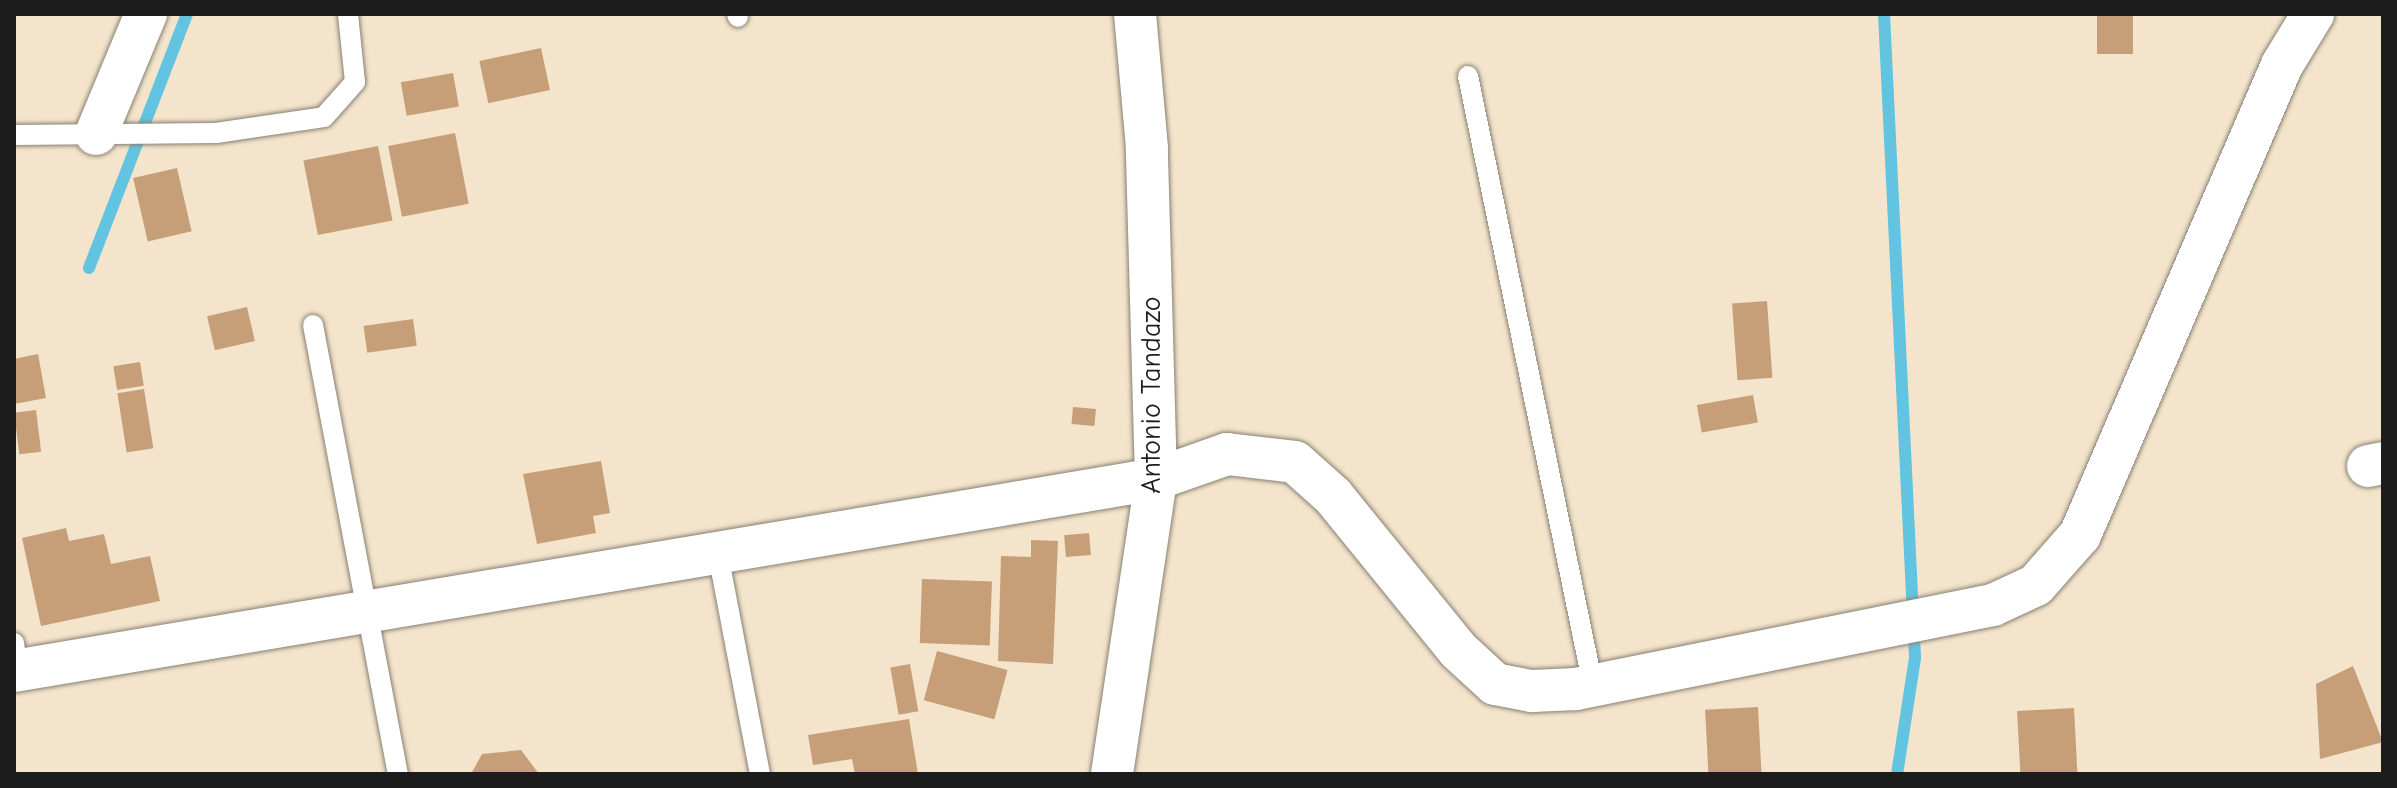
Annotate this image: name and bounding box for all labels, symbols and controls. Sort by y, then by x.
street label: Antonio Tandazo [1134,296,1168,494]

